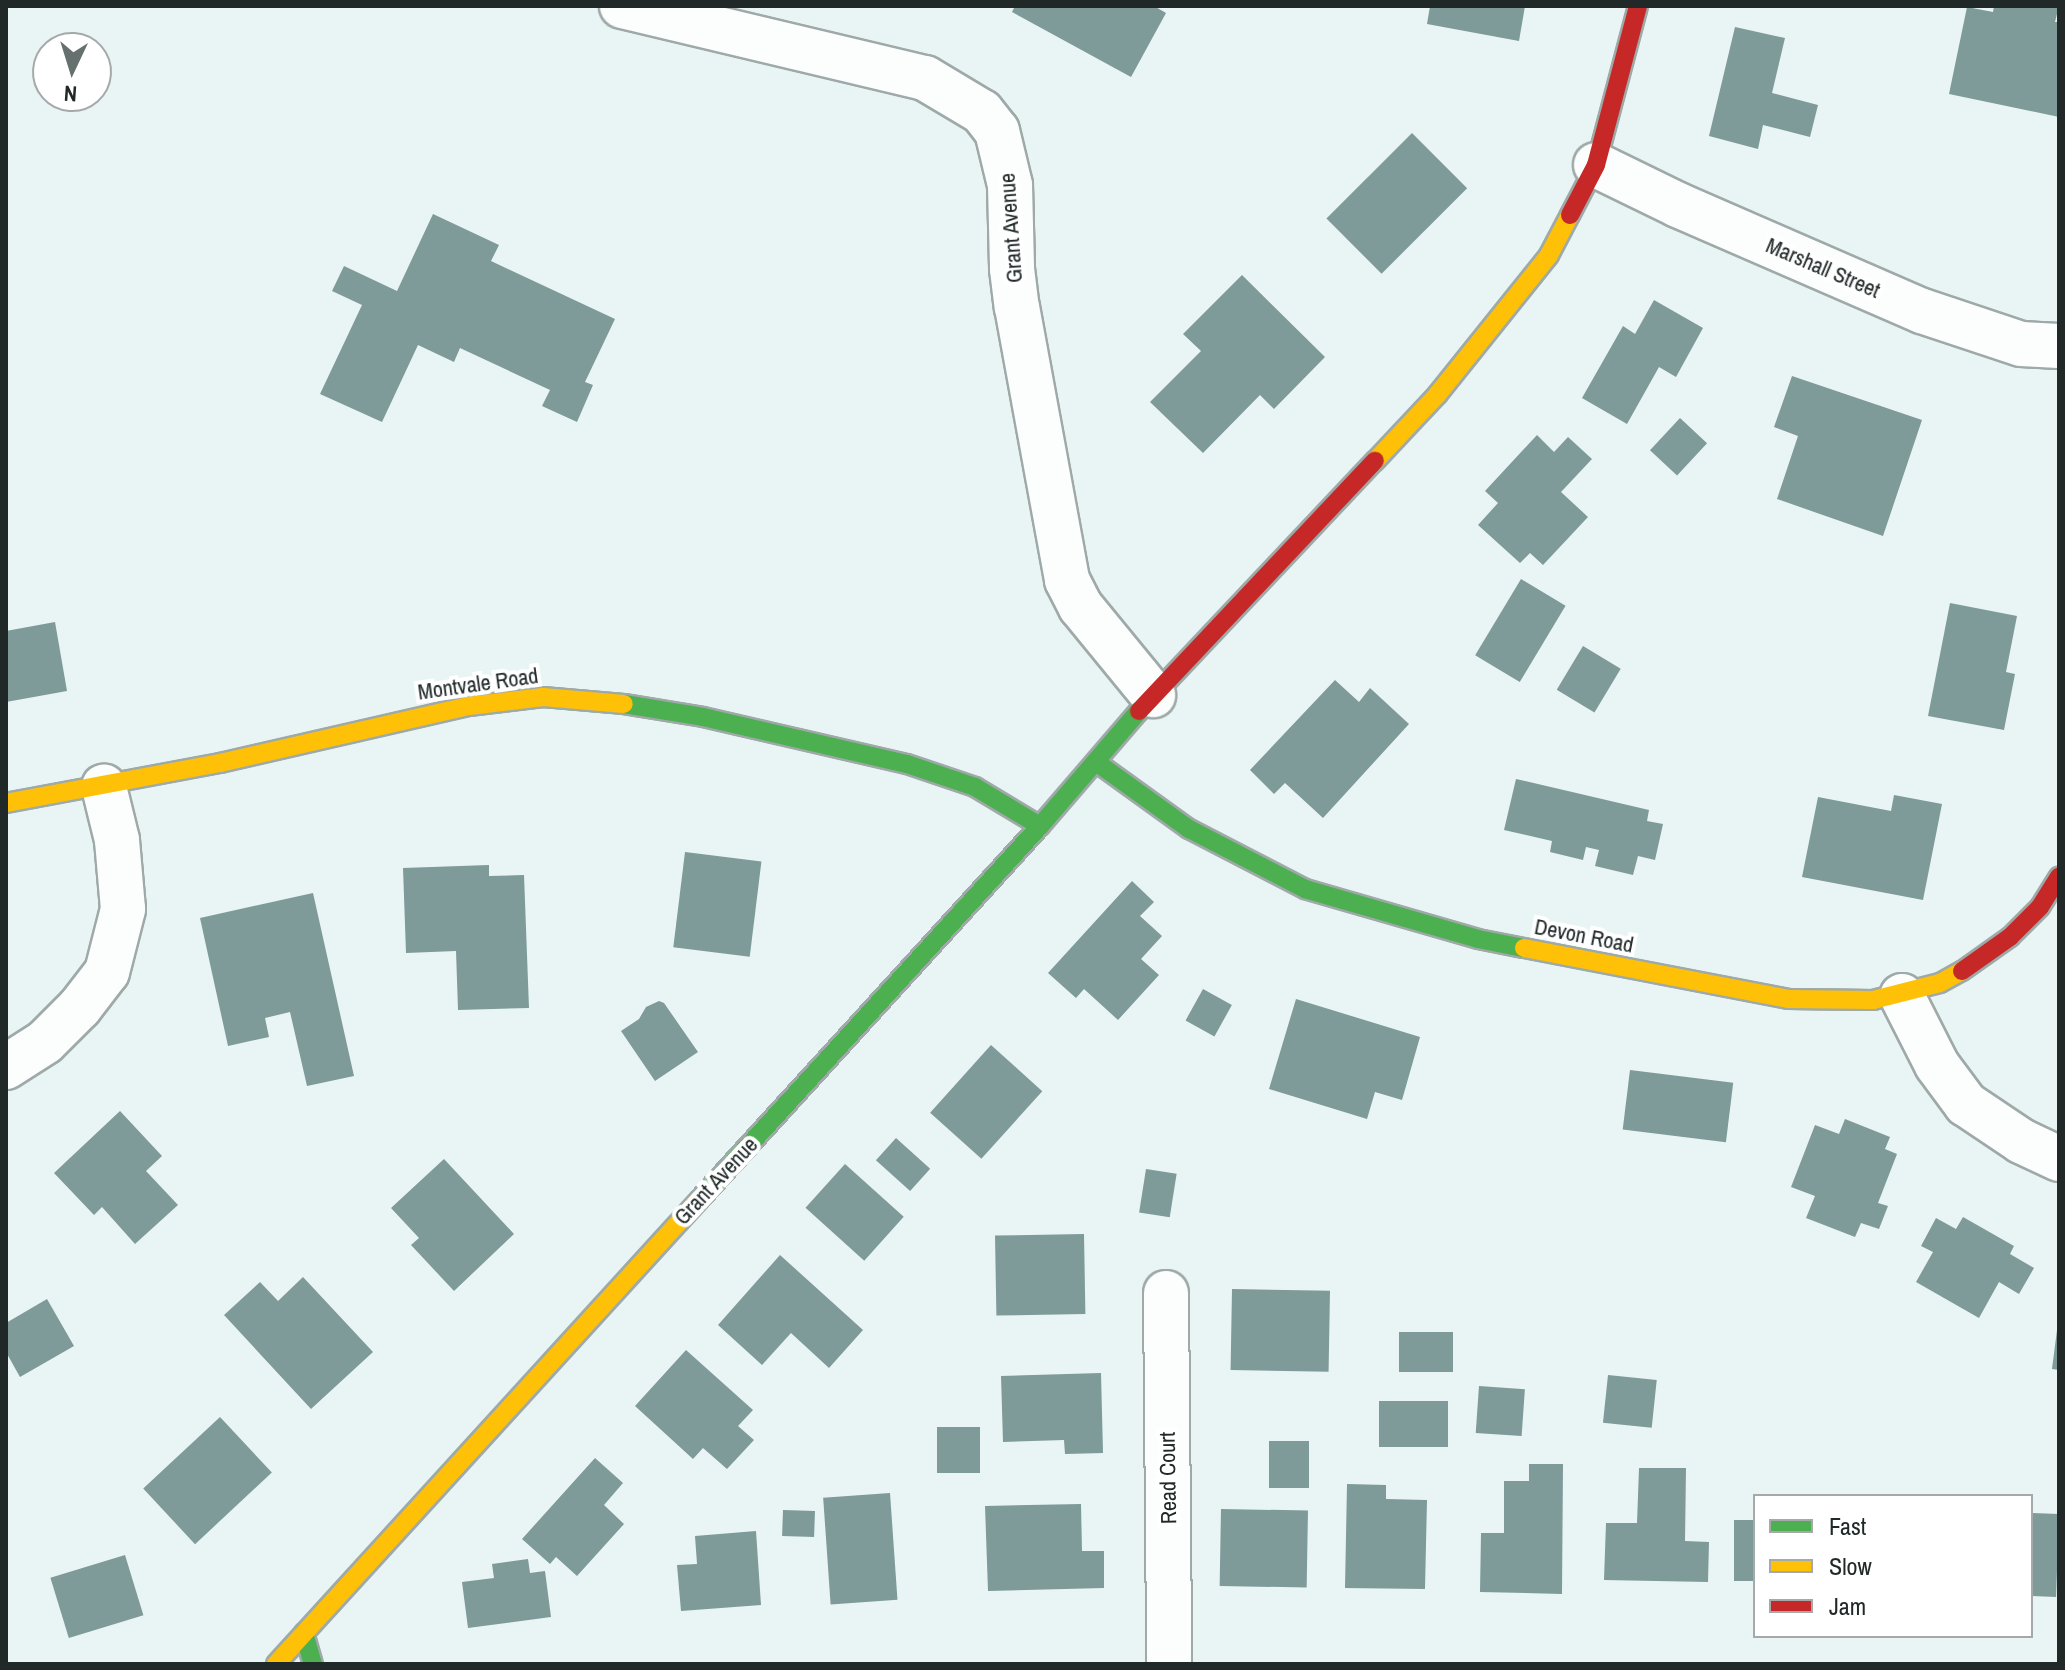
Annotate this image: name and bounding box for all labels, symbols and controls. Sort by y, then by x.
north arrow [32,32,112,112]
text: N [63,79,78,109]
street label: Grant Avenue [994,172,1028,284]
street label: Marshall Street [1762,232,1884,304]
street label: Montvale Road [416,662,540,706]
street label: Devon Road [1532,913,1636,959]
street label: Grant Avenue [668,1131,764,1231]
street label: Read Court [1154,1432,1182,1524]
legend [1753,1494,2033,1638]
text: Fast [1829,1510,1866,1542]
text: Slow [1829,1550,1872,1582]
text: Jam [1829,1590,1866,1622]

